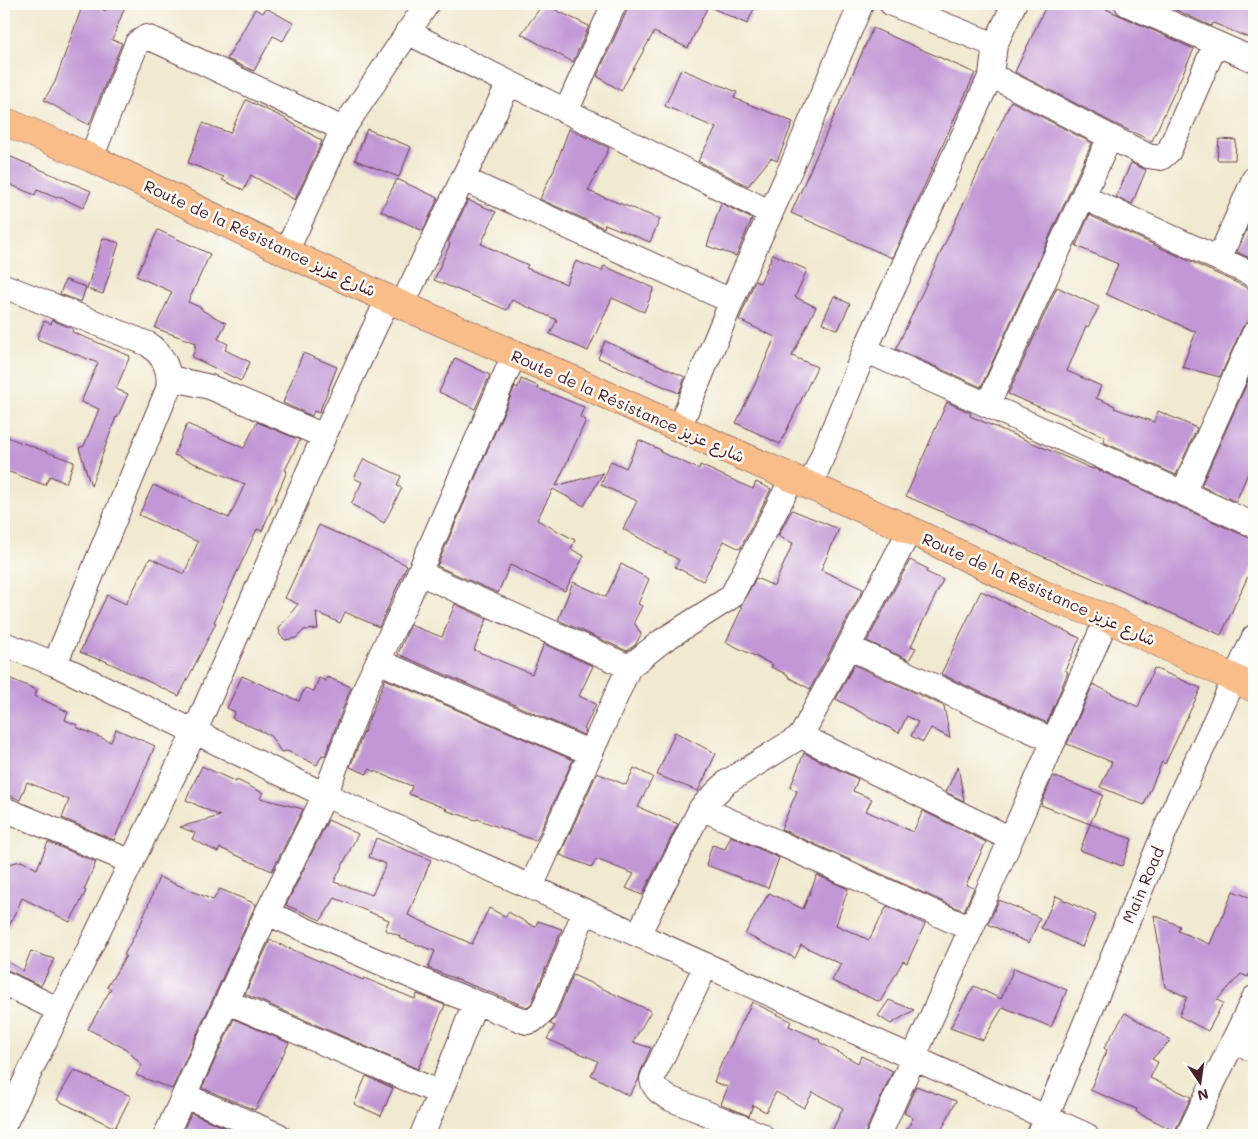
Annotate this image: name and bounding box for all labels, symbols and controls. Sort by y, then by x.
street label: Route de la Résistance شارع عزيز [140,174,380,302]
street label: Route de la Résistance شارع عزيز [507,344,748,469]
street label: Route de la Résistance شارع عزيز [918,527,1159,652]
street label: Main Road [1117,843,1168,926]
north arrow [1176,1056,1226,1106]
text: N [1196,1085,1210,1106]

